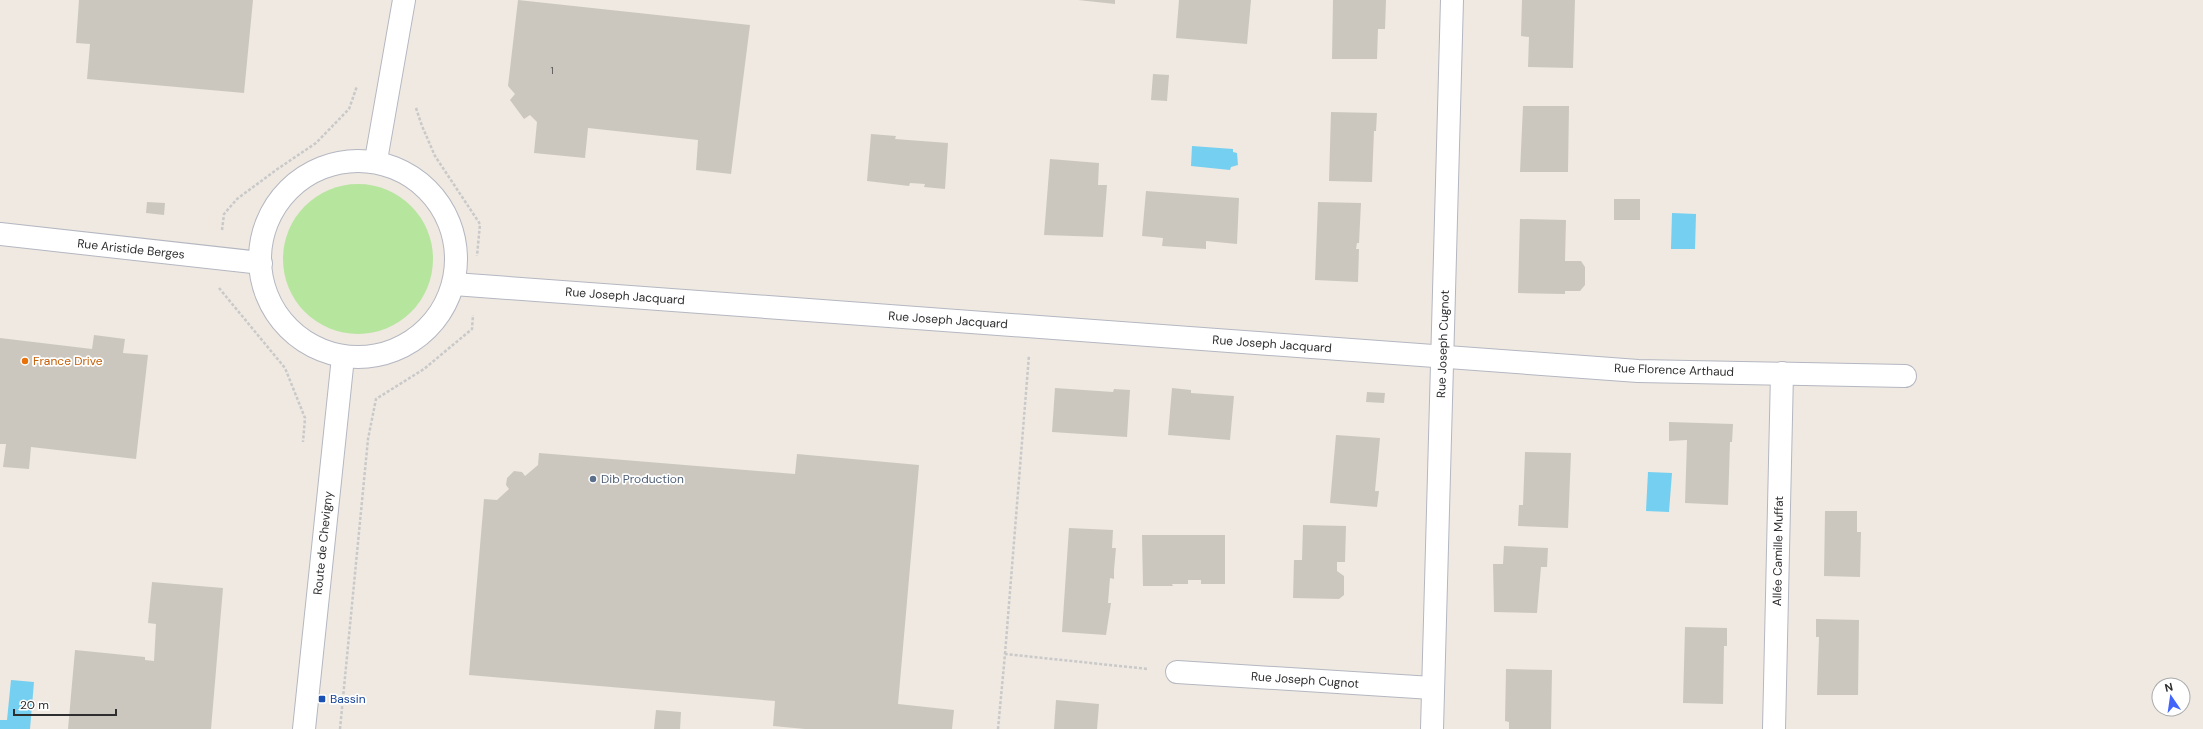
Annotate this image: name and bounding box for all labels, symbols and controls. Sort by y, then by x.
house number: 1 [550,64,554,77]
street label: Rue Aristide Berges [77,235,185,263]
street label: Rue Joseph Jacquard [565,284,685,308]
street label: Rue Joseph Cugnot [1433,289,1453,398]
street label: Rue Joseph Jacquard [888,308,1008,332]
street label: Rue Joseph Jacquard [1212,332,1332,356]
place label: France Drive [33,353,103,369]
marker: France Drive [20,356,30,366]
street label: Rue Florence Arthaud [1614,360,1734,380]
place label: Dib Production [601,471,684,487]
marker: Dib Production [588,474,598,484]
street label: Route de Chevigny [310,490,336,596]
street label: Allée Camille Muffat [1769,495,1787,606]
street label: Rue Joseph Cugnot [1250,668,1360,692]
north arrow [2151,677,2191,717]
text: N [2163,680,2174,695]
scale bar [14,691,116,717]
place label: Bassin [330,691,366,707]
marker: Bassin [317,694,327,704]
text: 20 m [20,697,49,713]

